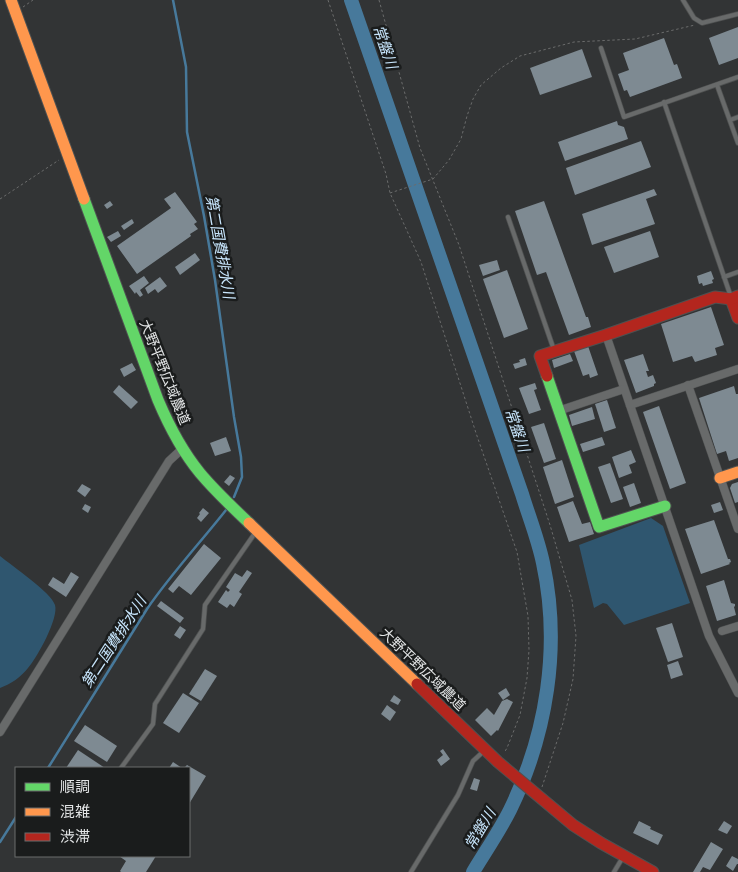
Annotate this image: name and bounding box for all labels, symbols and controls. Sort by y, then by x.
water label: 常盤川 [369,23,401,73]
water label: 第二国費排水川 [202,194,238,302]
street label: 大野平野広域農道 [136,317,193,427]
water label: 常盤川 [501,406,533,456]
water label: 第二国費排水川 [78,591,151,691]
street label: 大野平野広域農道 [376,624,469,714]
legend [15,767,190,857]
text: 順調 [60,778,90,796]
text: 混雑 [60,803,90,821]
water label: 常盤川 [461,803,500,853]
text: 渋滞 [60,828,90,846]

